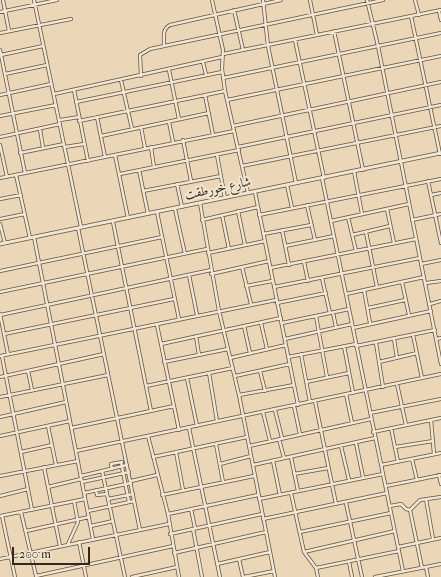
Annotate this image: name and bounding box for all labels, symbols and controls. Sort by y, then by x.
street label: شارع خورطقت [183,174,253,204]
scale bar [14,539,92,565]
text: 200 m [19,547,51,561]

